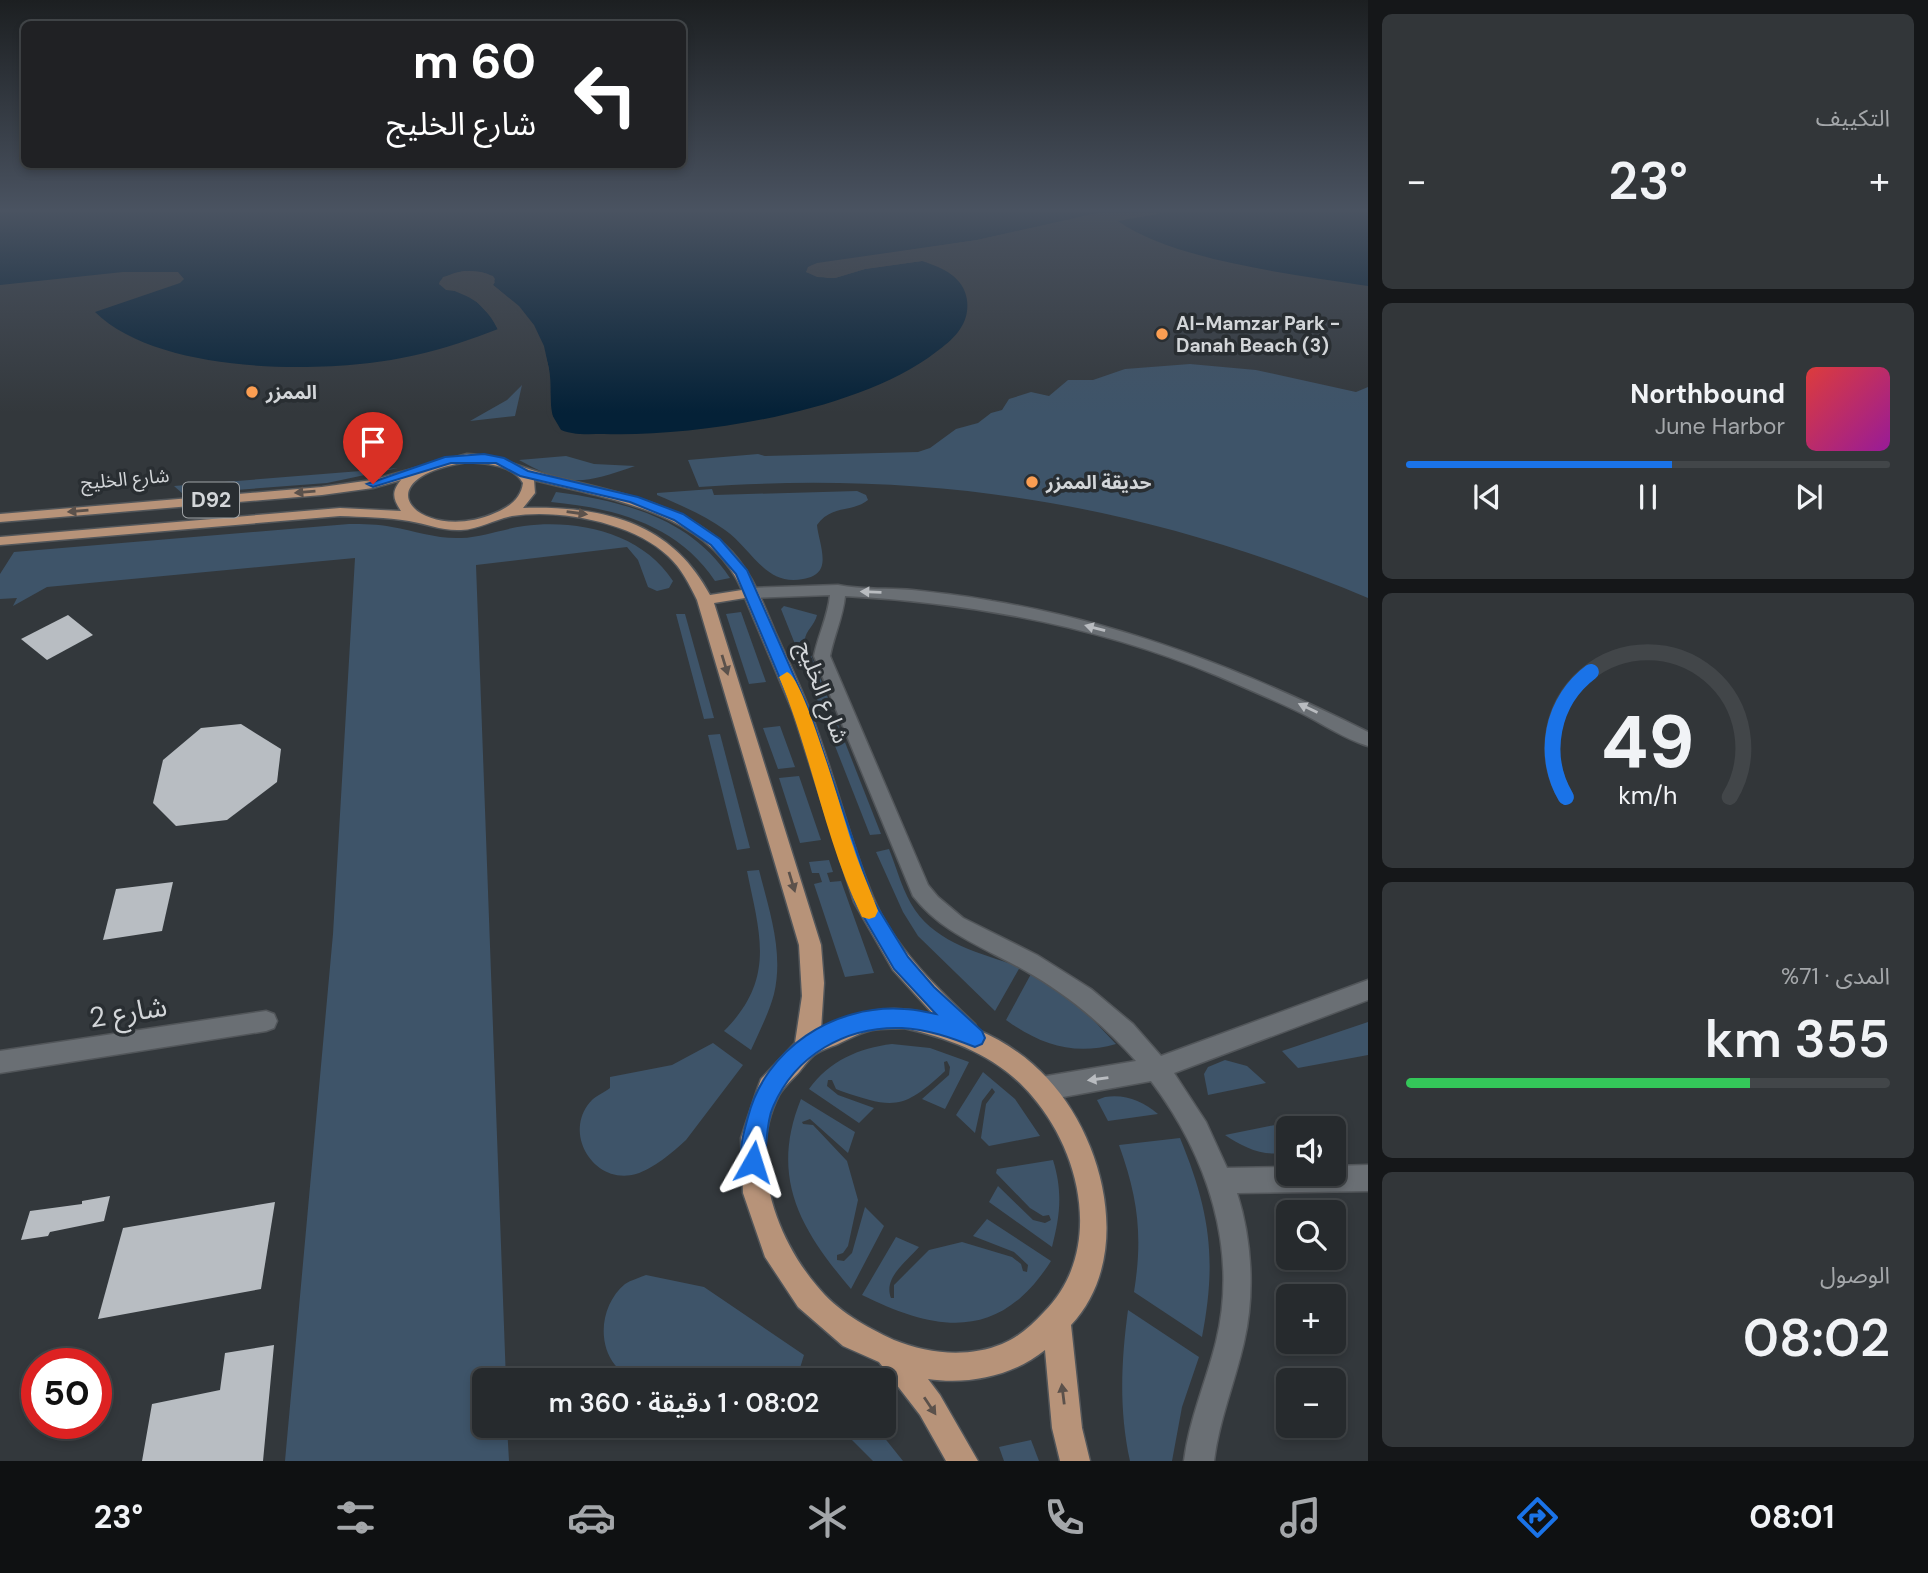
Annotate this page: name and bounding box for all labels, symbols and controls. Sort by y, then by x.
text: 60 m [413,29,536,93]
icon: left [560,49,651,140]
text: شارع الخليج [386,103,536,145]
text: التكييف [1816,103,1890,133]
text: 23° [1608,147,1688,215]
text: − [1406,156,1427,206]
text: + [1869,156,1890,206]
place label: Al-Mamzar Park - Danah Beach (3) [1176,311,1340,358]
marker: Al-Mamzar Park - Danah Beach (3) [1154,326,1170,342]
text: Northbound [1630,377,1785,411]
place label: الممزر [265,380,317,405]
marker: الممزر [244,384,260,400]
text: June Harbor [1655,411,1785,441]
pin [343,412,403,484]
icon: arrive [354,423,392,461]
street label: شارع الخليج [80,463,170,497]
place label: حديقة الممزر [1045,470,1152,495]
marker: حديقة الممزر [1024,474,1040,490]
icon: previous [1468,478,1506,516]
icon: pause [1629,478,1667,516]
icon: next [1790,478,1828,516]
road number: D92 [183,482,239,518]
one-way arrow [293,487,315,498]
one-way arrow [67,506,89,517]
one-way arrow [566,508,588,519]
one-way arrow [860,586,882,597]
one-way arrow [1085,622,1106,632]
street label: شارع الخليج [788,636,856,748]
one-way arrow [721,655,731,676]
text: 49 [1601,695,1695,790]
one-way arrow [1297,703,1318,714]
text: km/h [1618,778,1678,811]
one-way arrow [787,872,798,893]
text: المدى · 71% [1781,961,1890,991]
street label: شارع 2 [87,988,170,1038]
text: 355 km [1705,1005,1890,1073]
one-way arrow [1087,1074,1109,1085]
map controls [1276,1116,1346,1438]
button: sound [1276,1116,1346,1186]
position arrow [716,1125,790,1199]
button: search [1276,1200,1346,1270]
text: الوصول [1820,1260,1890,1290]
button: + [1276,1284,1346,1354]
text: 08:02 [1743,1304,1890,1372]
speed limit sign: 50 [21,1348,112,1439]
button: − [1276,1368,1346,1438]
one-way arrow [1058,1383,1069,1405]
text: 08:02 · 1 دقيقة · 360 m [549,1386,819,1420]
one-way arrow [923,1397,936,1416]
icon: filters [331,1493,380,1542]
icon: car [567,1493,616,1542]
icon: climate [803,1493,852,1542]
icon: phone [1040,1493,1089,1542]
icon: music [1276,1493,1325,1542]
icon: directions [1513,1493,1562,1542]
text: 23° [94,1496,143,1538]
text: 08:01 [1749,1496,1834,1538]

